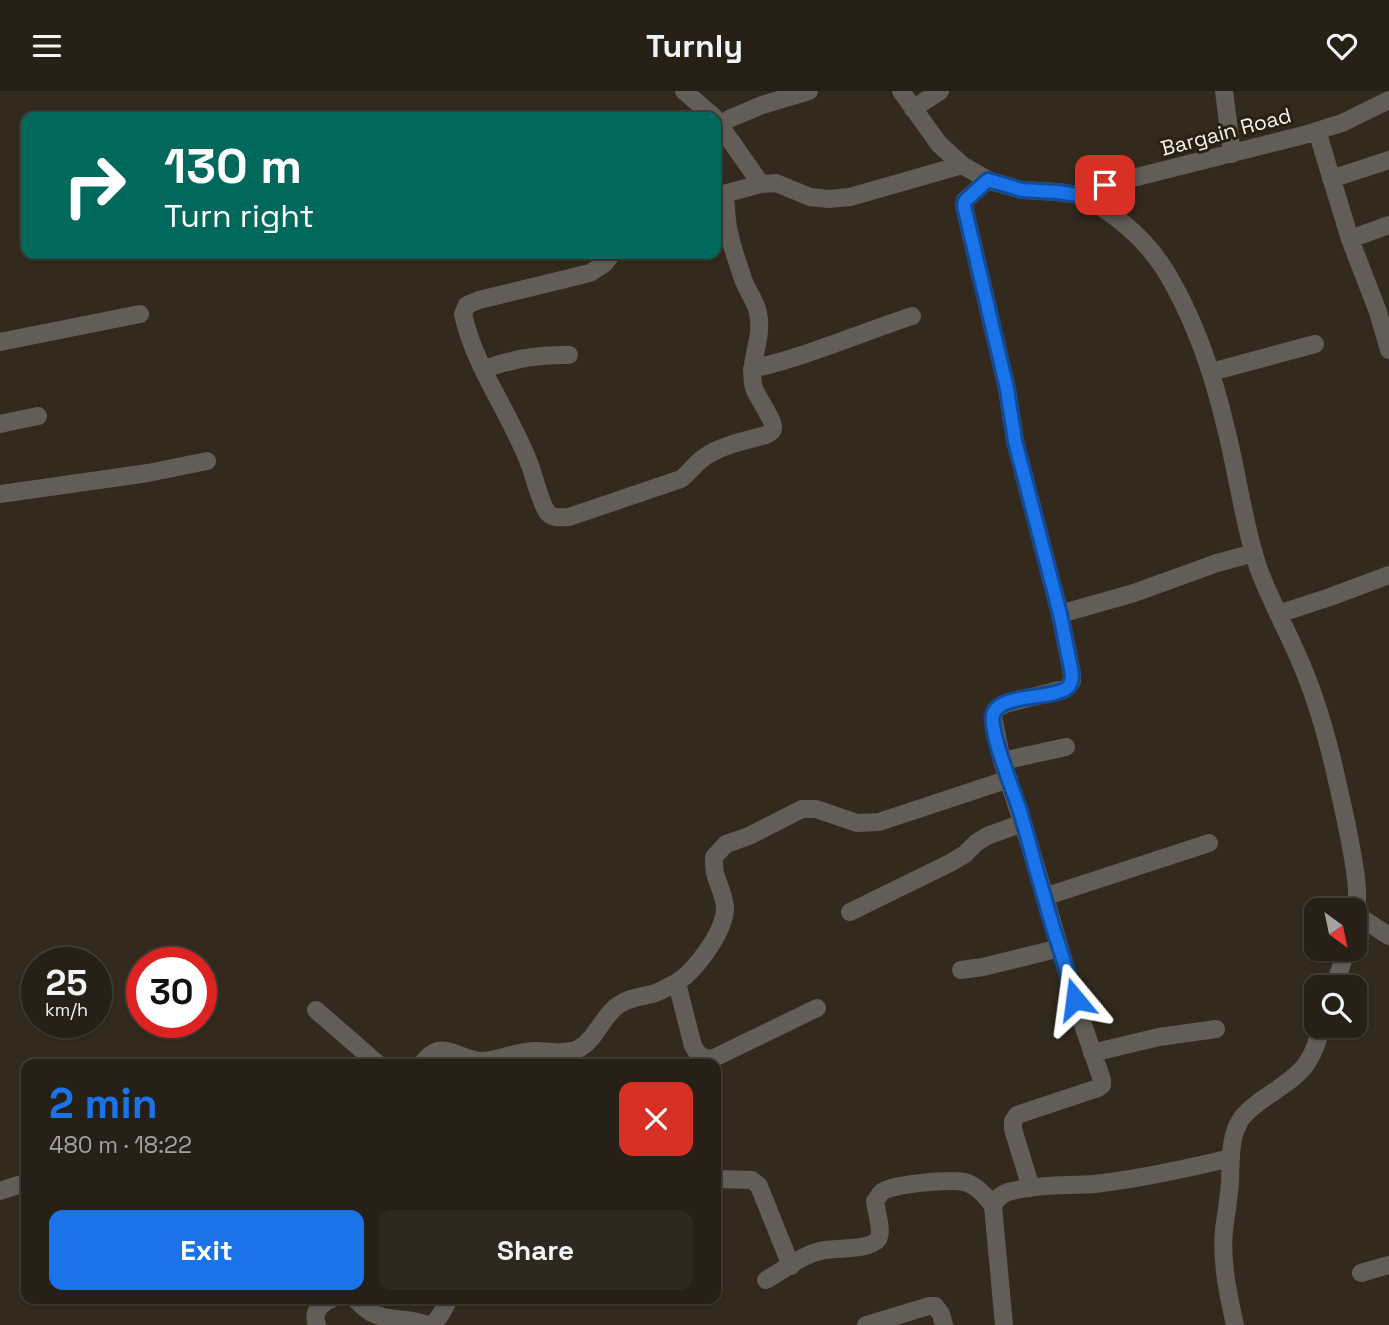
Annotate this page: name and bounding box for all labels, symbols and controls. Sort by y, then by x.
text: Turnly [646,26,743,66]
icon: menu [28,27,66,65]
icon: heart [1323,27,1361,65]
street label: Bargain Road [1158,101,1294,162]
text: 130 m [164,135,302,197]
icon: right [49,140,140,231]
pin [1075,155,1135,215]
icon: arrive [1086,166,1124,204]
text: Turn right [164,196,314,236]
north arrow [1304,898,1367,961]
map controls [1304,898,1367,1038]
speed limit sign: 30 [126,947,217,1038]
text: 25 [46,961,87,1005]
position arrow [1038,962,1112,1036]
button: search [1304,975,1367,1038]
text: km/h [45,998,88,1021]
text: 2 min [49,1077,158,1130]
button: close [619,1082,693,1156]
text: 480 m · 18:22 [49,1130,192,1160]
button: Exit [49,1210,364,1290]
button: Share [378,1210,693,1290]

